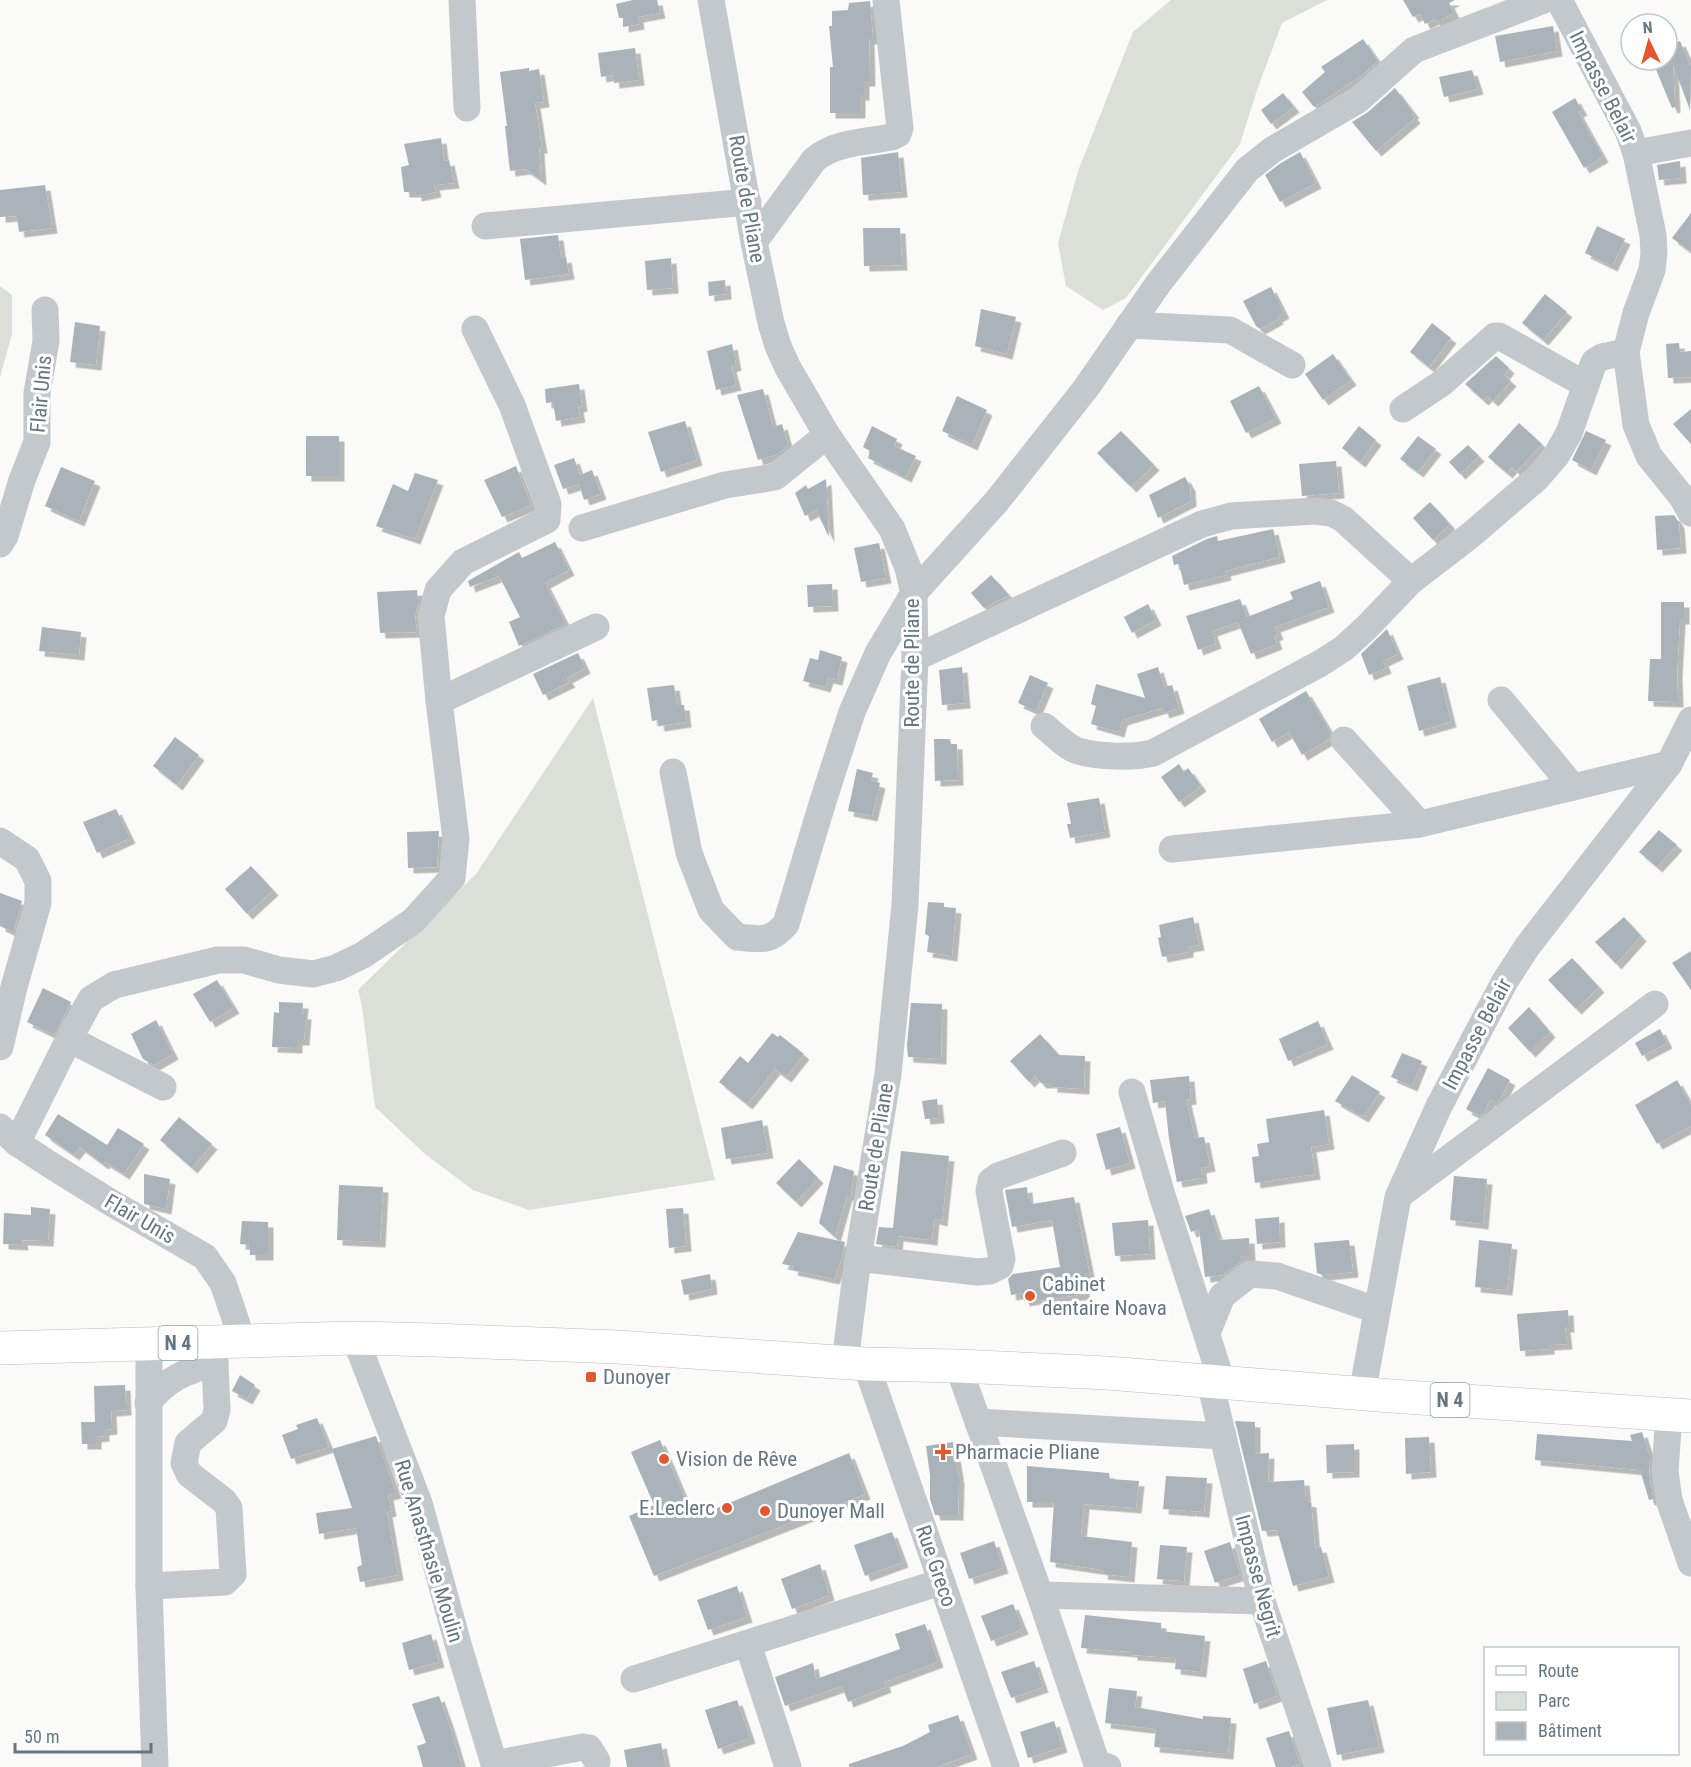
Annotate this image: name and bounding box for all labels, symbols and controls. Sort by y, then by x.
north arrow [1619,12,1679,72]
text: N [1642,18,1653,37]
street label: Impasse Belair [1564,27,1642,147]
street label: Route de Pliane [724,133,770,265]
street label: Flair Unis [26,354,56,434]
street label: Route de Pliane [900,598,924,728]
street label: Impasse Belair [1438,974,1516,1094]
street label: Route de Pliane [854,1081,898,1213]
street label: Flair Unis [100,1189,180,1249]
place label: Cabinet dentaire Noava [1042,1272,1167,1320]
marker: Cabinet dentaire Noava [1023,1289,1037,1303]
road number: N 4 [158,1326,198,1360]
place label: Dunoyer [603,1365,671,1389]
marker: Dunoyer [584,1370,598,1384]
road number: N 4 [1430,1383,1470,1417]
place label: Pharmacie Pliane [955,1440,1100,1464]
marker: Pharmacie Pliane [936,1445,950,1459]
place label: Vision de Rêve [676,1447,797,1471]
marker: Vision de Rêve [657,1452,671,1466]
street label: Rue Anasthasie Moulin [390,1457,468,1645]
place label: E.Leclerc [639,1496,715,1520]
place label: Dunoyer Mall [777,1499,885,1523]
marker: E.Leclerc [720,1501,734,1515]
marker: Dunoyer Mall [758,1504,772,1518]
street label: Impasse Negrit [1230,1512,1286,1640]
street label: Rue Greco [911,1522,961,1610]
legend [1484,1647,1679,1755]
text: Route [1538,1660,1579,1681]
text: Parc [1538,1690,1570,1711]
scale bar [15,1716,152,1754]
text: Bâtiment [1538,1720,1602,1741]
text: 50 m [24,1726,59,1747]

